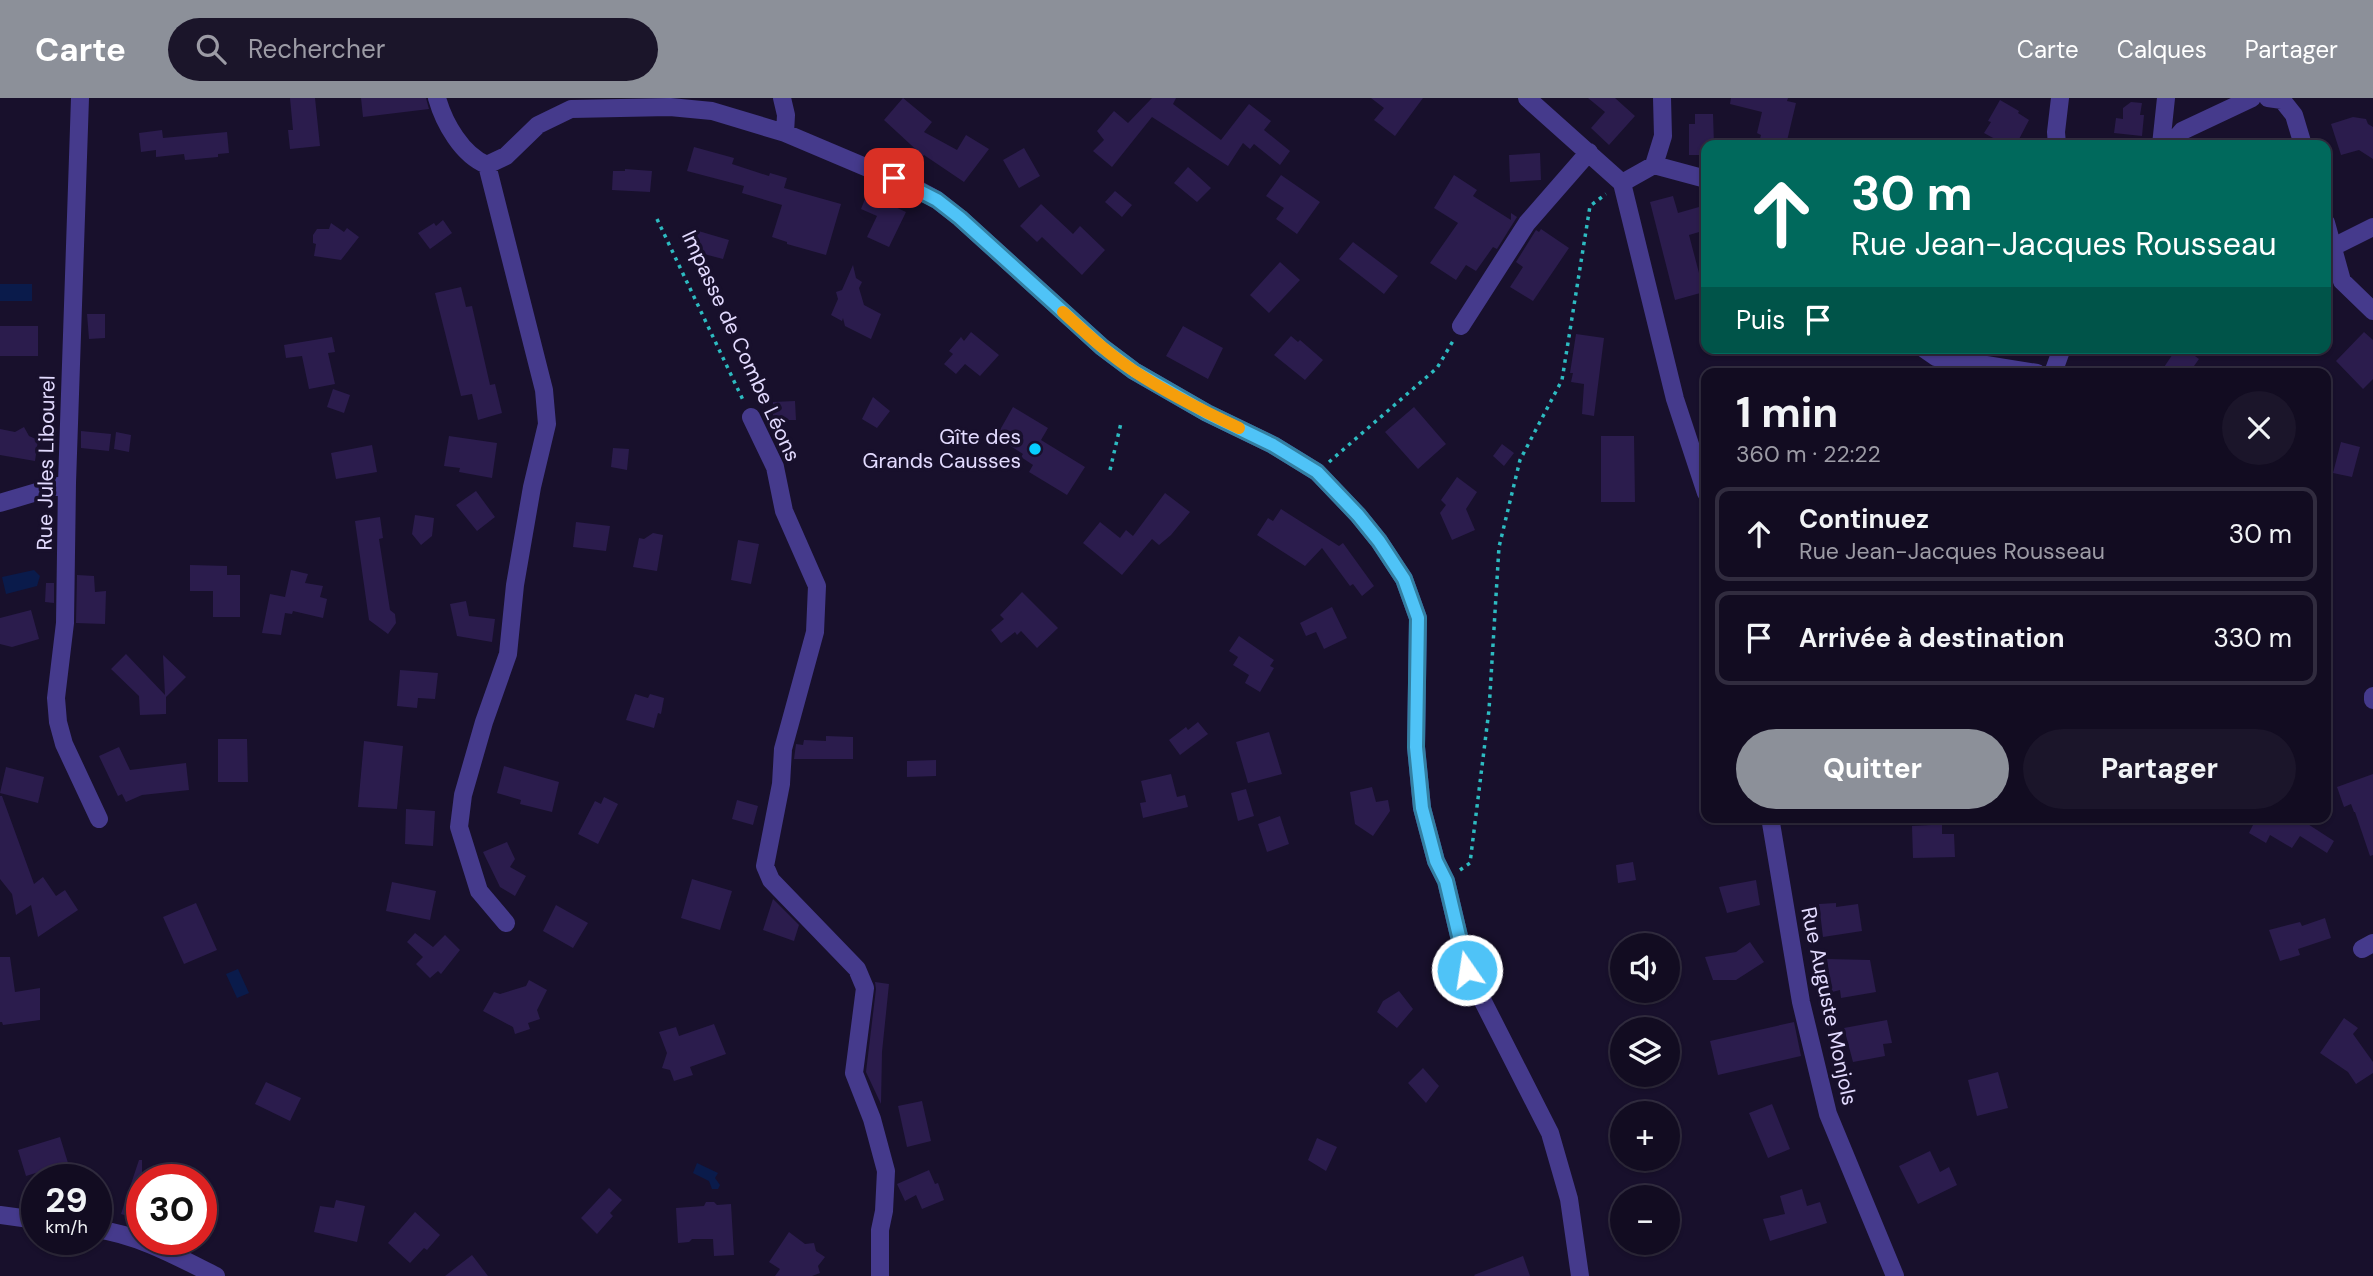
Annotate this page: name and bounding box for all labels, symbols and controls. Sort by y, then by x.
search box [168,18,658,81]
text: Carte [35,28,126,71]
icon: search [192,30,230,68]
text: Rechercher [248,32,385,66]
text: Carte [2017,34,2079,65]
text: Calques [2117,34,2207,65]
text: Partager [2245,34,2338,65]
pin [864,148,924,208]
icon: arrive [875,159,913,197]
text: 30 m [1851,161,1973,225]
icon: ahead [1736,168,1827,259]
text: Rue Jean-Jacques Rousseau [1851,223,2277,265]
street label: Impasse de Combe Léons [675,226,807,466]
icon: arrive [1799,301,1837,339]
text: Puis [1736,303,1785,337]
street label: Rue Jules Libourel [30,375,62,551]
text: 1 min [1736,385,1838,440]
button: close [2222,391,2296,465]
place label: Gîte des Grands Causses [862,423,1021,475]
text: 360 m · 22:22 [1736,439,1881,469]
marker: Gîte des Grands Causses [1027,441,1043,457]
text: Continuez [1799,502,1929,536]
icon: ahead [1740,515,1778,553]
text: 30 m [2229,517,2292,551]
text: Rue Jean-Jacques Rousseau [1799,536,2105,566]
icon: arrive [1740,619,1778,657]
text: Arrivée à destination [1799,621,2065,655]
text: 330 m [2213,621,2292,655]
button: Quitter [1736,729,2009,809]
button: Partager [2023,729,2296,809]
street label: Rue Auguste Monjols [1794,904,1864,1108]
position arrow [1430,933,1504,1007]
map controls [1610,933,1680,1255]
button: sound [1610,933,1680,1003]
button: layers [1610,1017,1680,1087]
button: + [1610,1101,1680,1171]
speed limit sign: 30 [126,1164,217,1255]
text: 29 [45,1177,88,1223]
button: − [1610,1185,1680,1255]
text: km/h [45,1215,88,1239]

